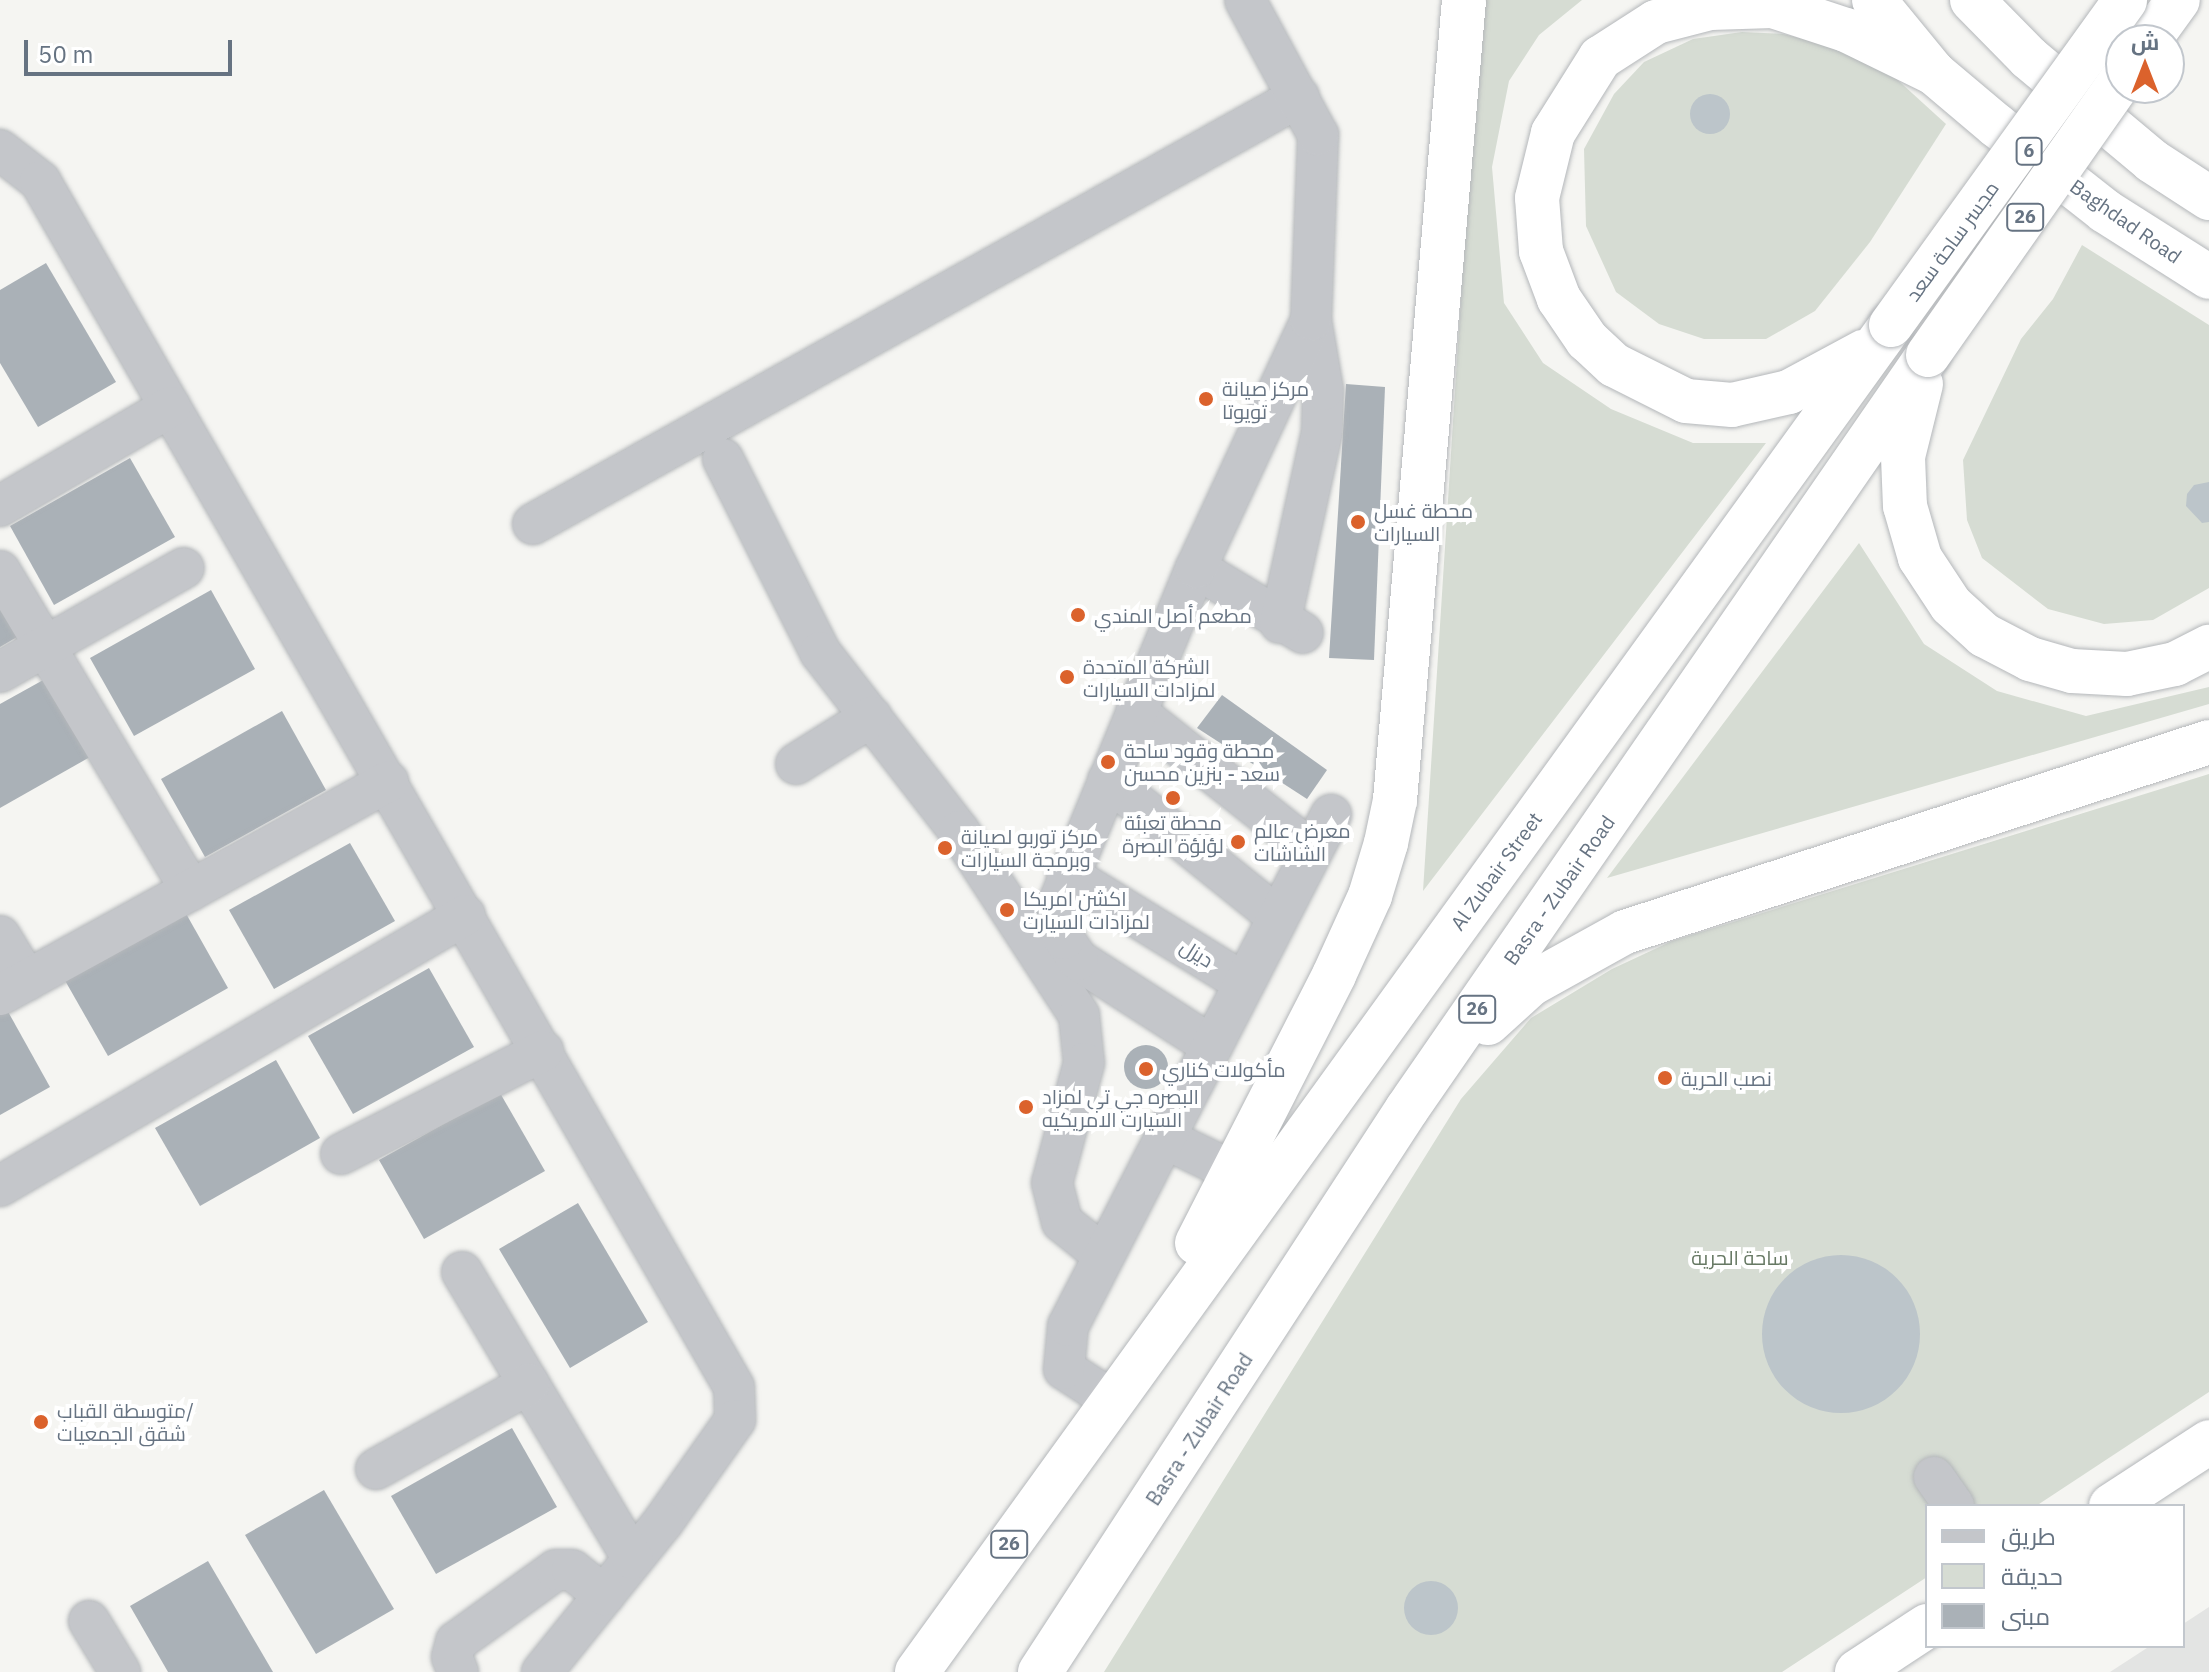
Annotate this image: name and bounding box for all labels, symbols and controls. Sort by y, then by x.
scale bar [28,24,236,74]
north arrow [2105,24,2185,104]
text: ش [2131,27,2159,56]
text: 50 m [38,38,93,70]
road number: 6 [2015,137,2043,165]
street label: Baghdad Road [2066,174,2186,268]
street label: مجسر ساحة سعد [1900,176,2004,306]
road number: 26 [2005,203,2045,231]
place label: مركز صيانة تويوتا [1222,376,1309,423]
marker: مركز صيانة تويوتا [1197,390,1215,408]
place label: محطة غسل السيارات [1374,498,1473,545]
marker: محطة غسل السيارات [1349,513,1367,531]
place label: مطعم أصل المندي [1094,603,1252,627]
marker: مطعم أصل المندي [1069,606,1087,624]
place label: الشركة المتحدة لمزادات السيارات [1083,654,1215,701]
marker: الشركة المتحدة لمزادات السيارات [1058,668,1076,686]
place label: محطة وقود ساحة سعد - بنزين محسن [1124,738,1280,785]
marker: محطة وقود ساحة سعد - بنزين محسن [1099,753,1117,771]
marker: محطة تعبئة لؤلؤة البصرة [1164,789,1182,807]
street label: Al Zubair Street [1445,807,1547,935]
place label: محطة تعبئة لؤلؤة البصرة [1122,810,1224,857]
street label: Basra - Zubair Road [1498,811,1620,969]
place label: معرض عالم الشاشات [1254,818,1351,865]
place label: مركز توربو لصيانة وبرمجة السيارات [961,824,1098,871]
marker: معرض عالم الشاشات [1229,833,1247,851]
marker: مركز توربو لصيانة وبرمجة السيارات [936,839,954,857]
place label: اكشن امريكا لمزادات السيارت [1023,886,1150,933]
marker: اكشن امريكا لمزادات السيارت [998,901,1016,919]
street label: ديزل [1176,934,1218,972]
road number: 26 [1457,995,1497,1023]
place label: مأكولات كناري [1162,1057,1286,1081]
marker: مأكولات كناري [1137,1060,1155,1078]
place label: نصب الحرية [1681,1066,1772,1090]
marker: نصب الحرية [1656,1069,1674,1087]
place label: البصره جي تي لمزاد السيارت الامريكيه [1042,1084,1199,1131]
marker: البصره جي تي لمزاد السيارت الامريكيه [1017,1098,1035,1116]
park label: ساحة الحرية [1691,1245,1789,1269]
street label: Basra - Zubair Road [1141,1348,1257,1510]
place label: متوسطة القباب/ شقق الجمعيات [57,1398,194,1445]
marker: متوسطة القباب/ شقق الجمعيات [32,1413,50,1431]
legend [1925,1504,2185,1648]
text: طريق [2001,1520,2056,1552]
road number: 26 [989,1530,1029,1558]
text: حديقة [2001,1560,2063,1592]
text: مبنى [2001,1600,2050,1632]

